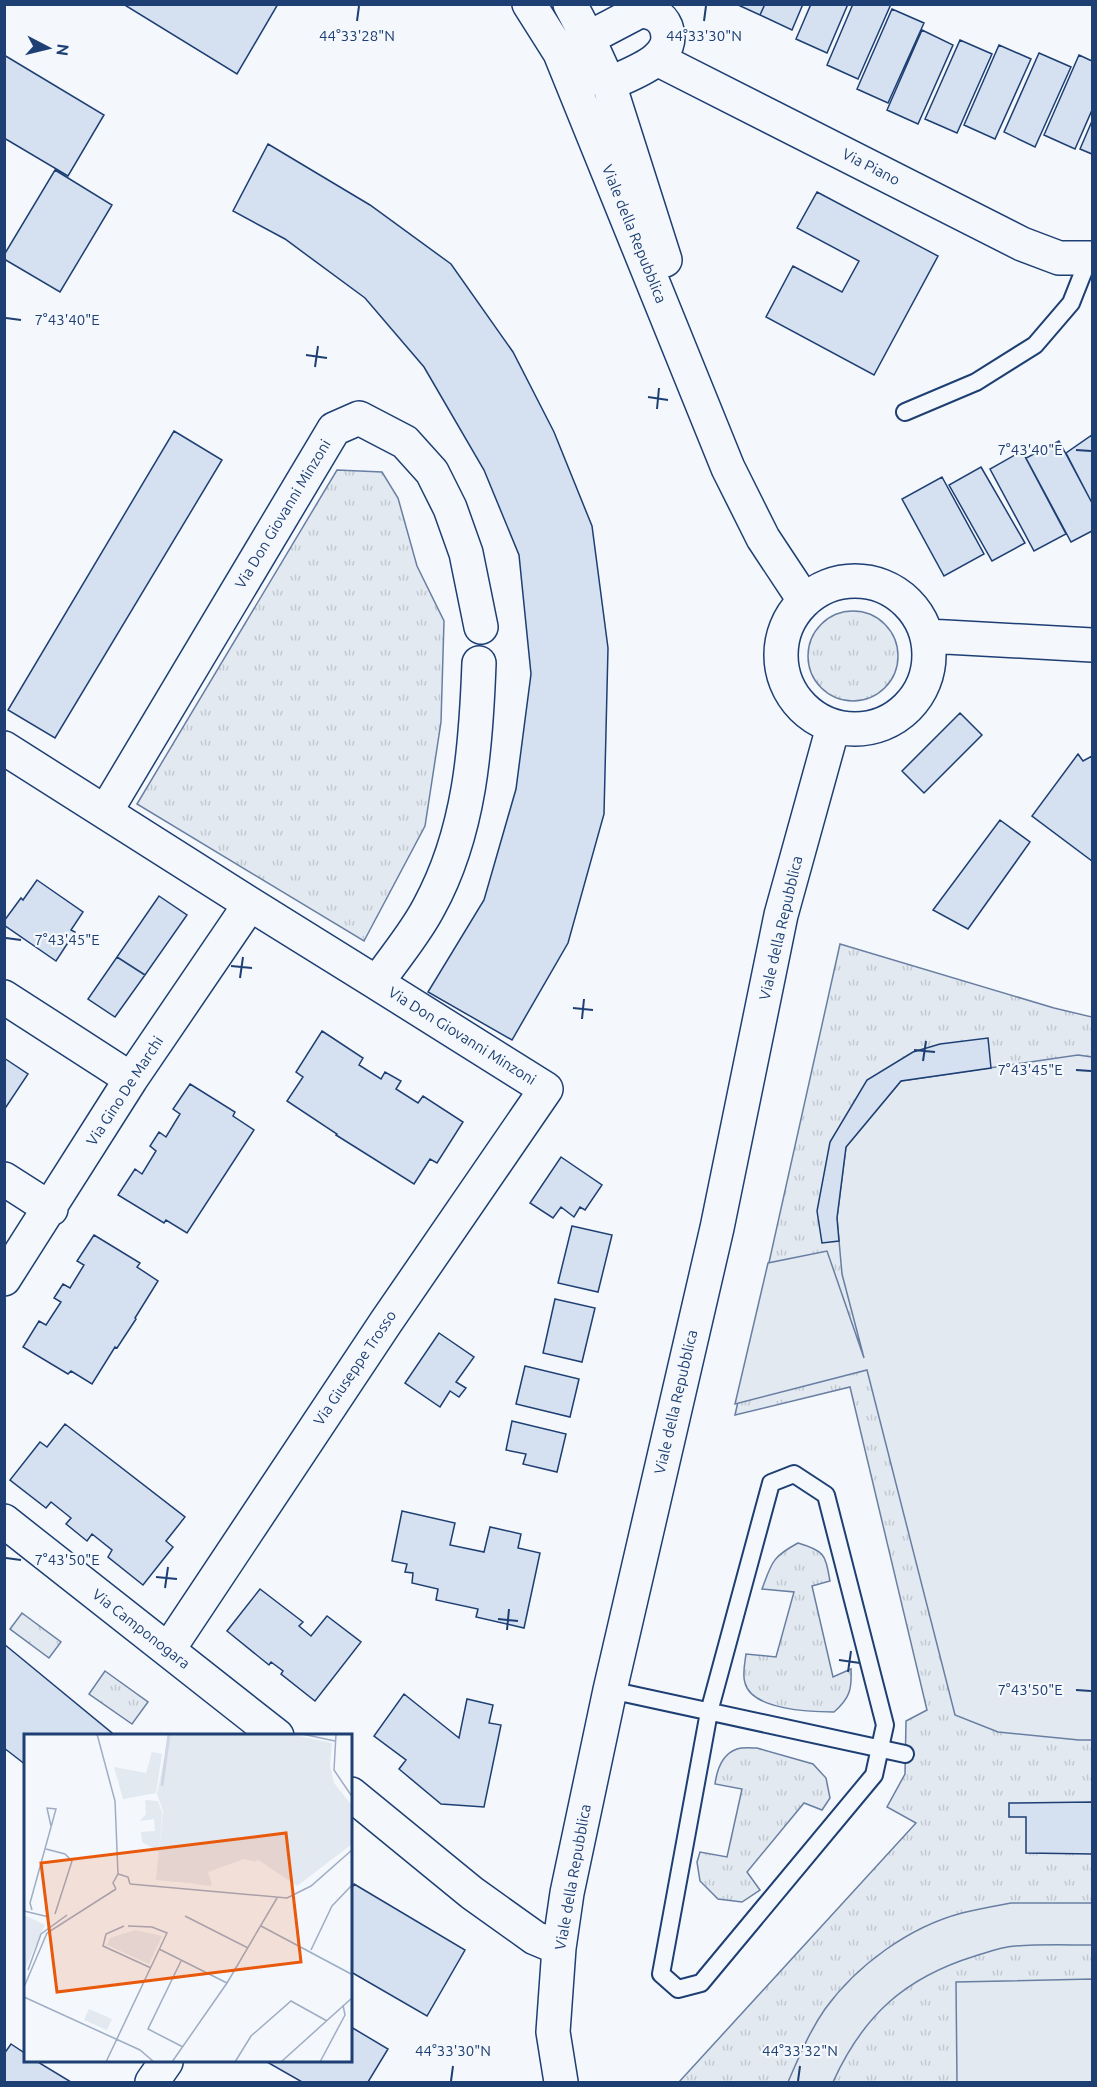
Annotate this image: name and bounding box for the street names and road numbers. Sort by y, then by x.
street label: Via Piano [840,145,903,188]
street label: Viale della Repubblica [599,162,670,306]
street label: Via Don Giovanni Minzoni [231,436,334,591]
street label: Viale della Repubblica [756,854,805,1002]
street label: Via Don Giovanni Minzoni [385,983,539,1088]
street label: Via Gino De Marchi [83,1033,166,1149]
street label: Via Giuseppe Trosso [310,1307,399,1428]
street label: Viale della Repubblica [651,1328,700,1476]
street label: Via Camponogara [89,1585,194,1672]
street label: Viale della Repubblica [551,1803,594,1951]

